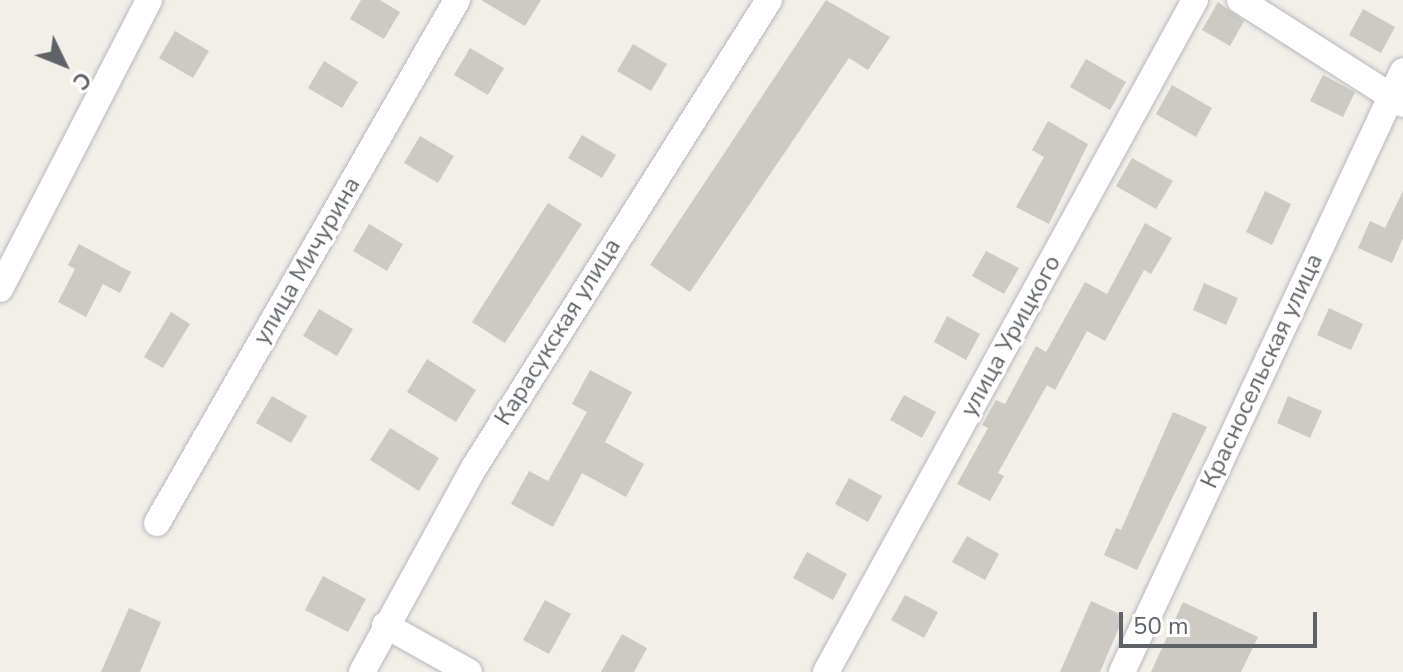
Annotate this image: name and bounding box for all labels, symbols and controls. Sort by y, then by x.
north arrow [24,24,104,104]
text: С [65,65,98,96]
street label: улица Мичурина [247,172,367,350]
street label: Карасукская улица [489,233,627,431]
street label: Красносельская улица [1195,249,1329,493]
street label: улица Урицкого [955,250,1067,422]
scale bar [1123,596,1321,646]
text: 50 m [1133,610,1189,642]

